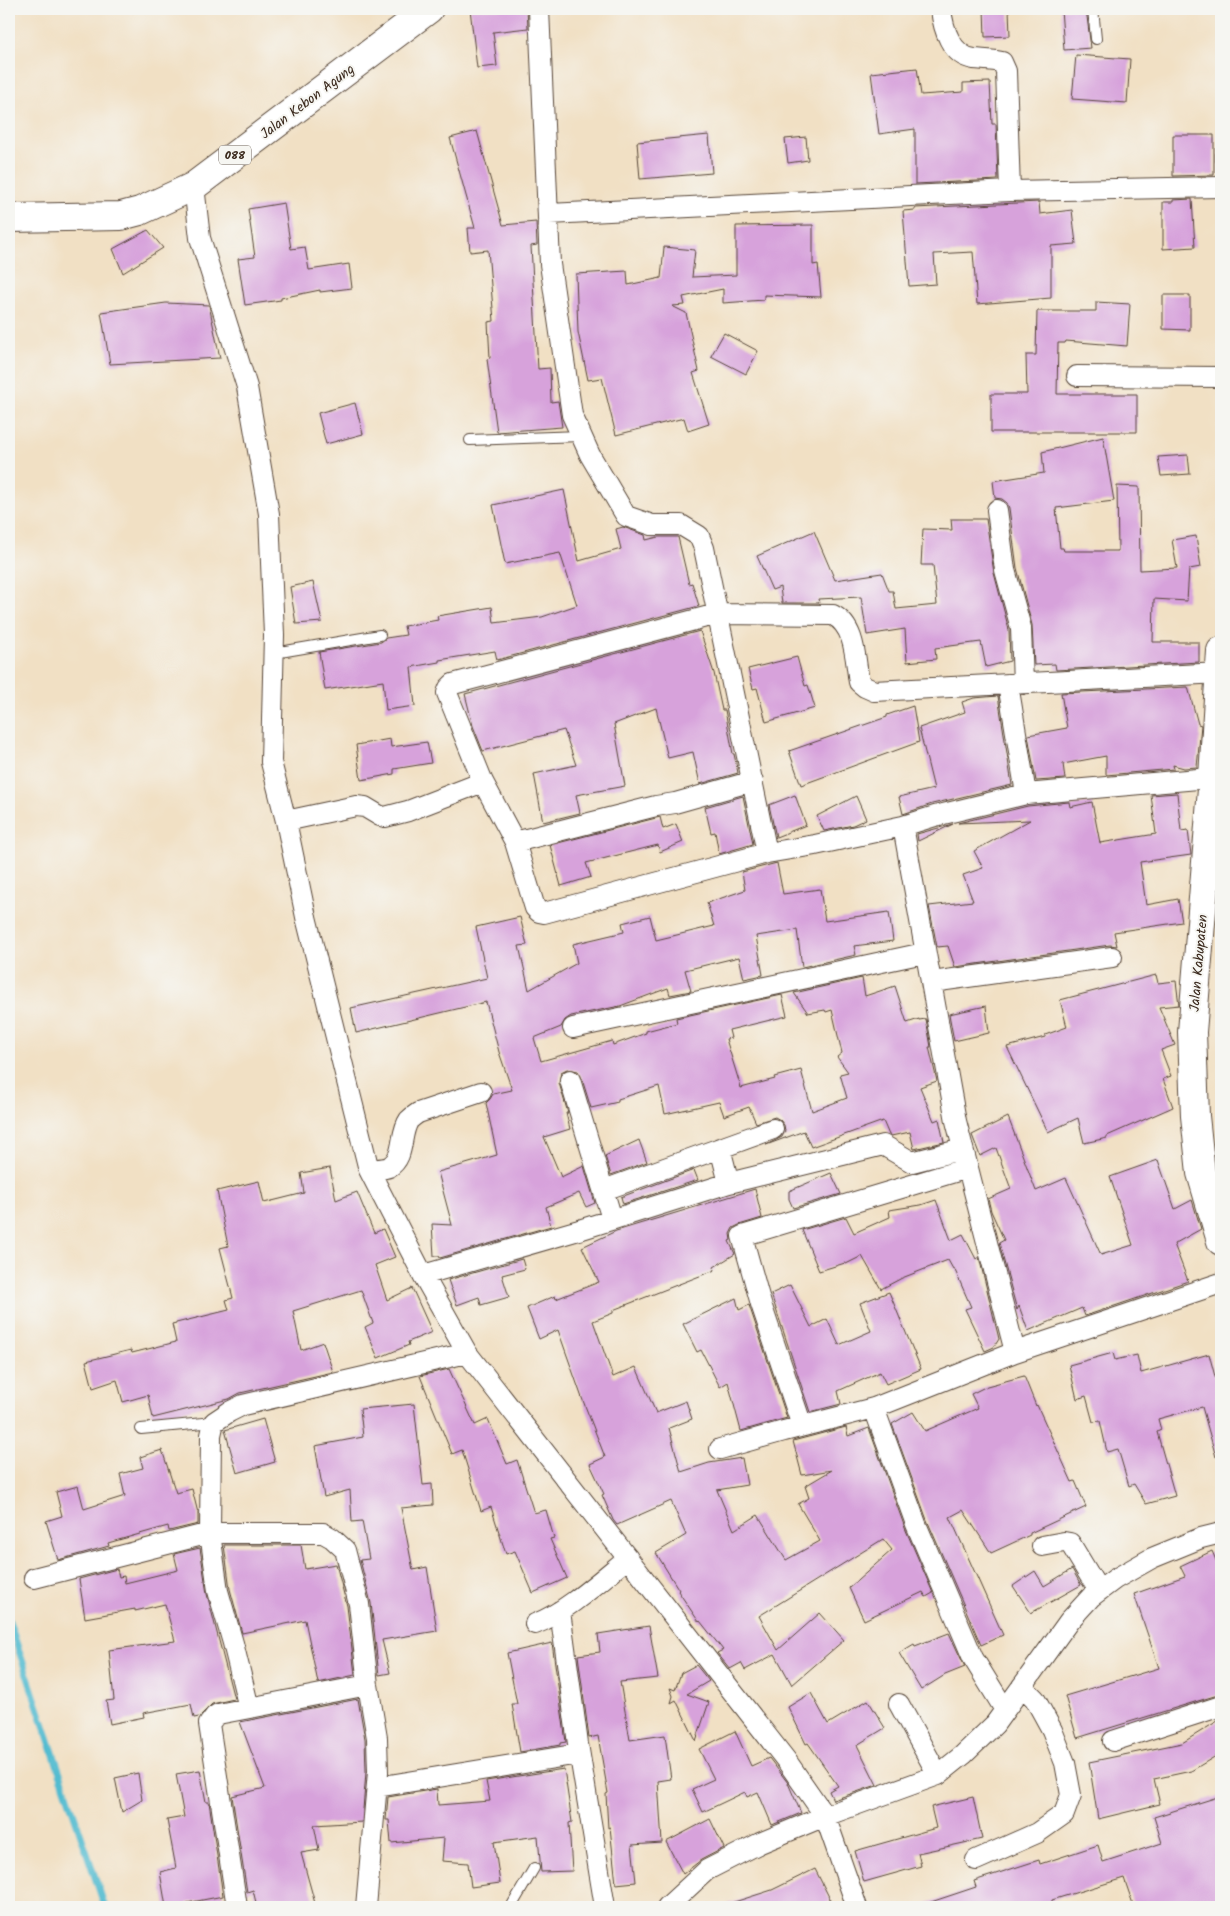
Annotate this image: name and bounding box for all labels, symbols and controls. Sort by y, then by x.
street label: Jalan Kebon Agung [256,59,360,145]
road number: 088 [219,146,251,164]
street label: Jalan Kabupaten [1184,914,1214,1013]

